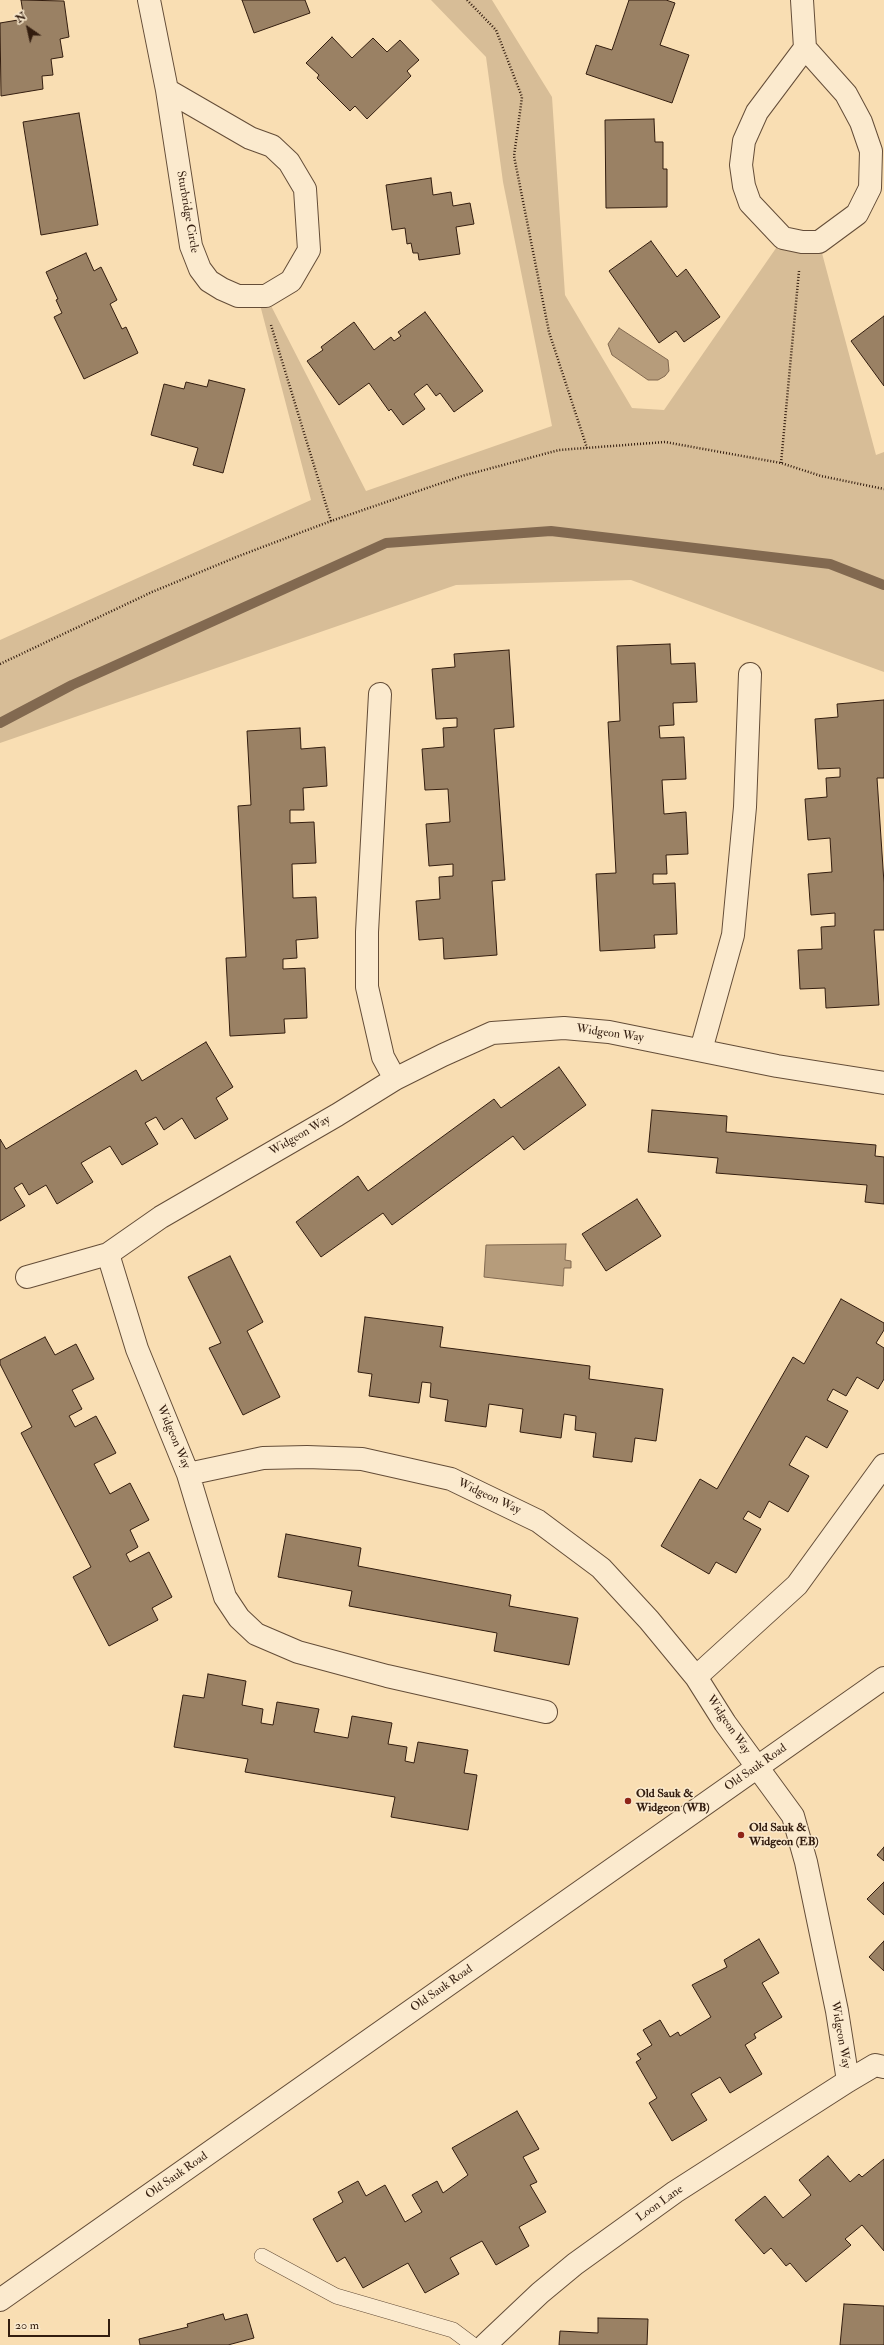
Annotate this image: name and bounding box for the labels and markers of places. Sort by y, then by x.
place label: Old Sauk & Widgeon (WB) [636,1787,710,1815]
marker: Old Sauk & Widgeon (WB) [623,1796,633,1806]
place label: Old Sauk & Widgeon (EB) [749,1821,819,1849]
marker: Old Sauk & Widgeon (EB) [736,1830,746,1840]

